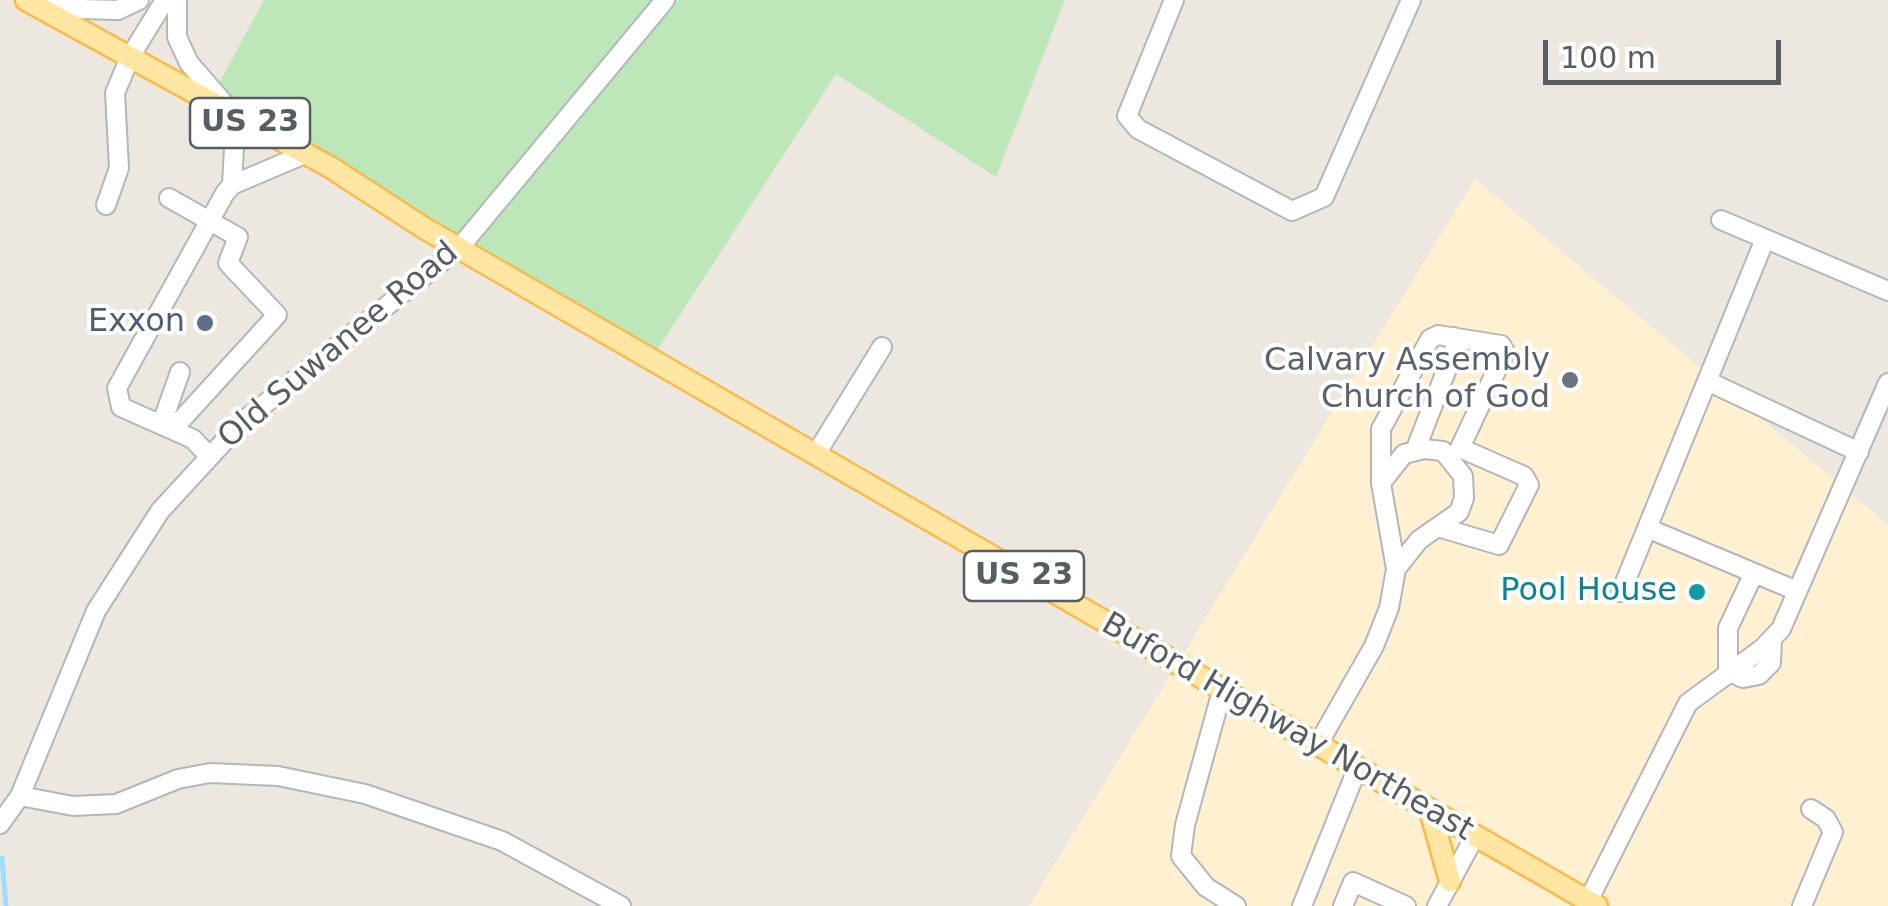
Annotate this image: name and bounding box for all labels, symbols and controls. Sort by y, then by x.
scale bar [1548,20,1786,82]
text: 100 m [1560,40,1656,75]
road number: US 23 [190,98,310,148]
street label: Old Suwanee Road [211,235,467,457]
place label: Exxon [88,304,185,342]
marker: Exxon [194,312,216,334]
place label: Calvary Assembly Church of God [1264,343,1550,418]
marker: Calvary Assembly Church of God [1559,369,1581,391]
road number: US 23 [964,551,1084,601]
place label: Pool House [1500,573,1677,611]
marker: Pool House [1686,581,1708,603]
street label: Buford Highway Northeast [1094,606,1480,850]

